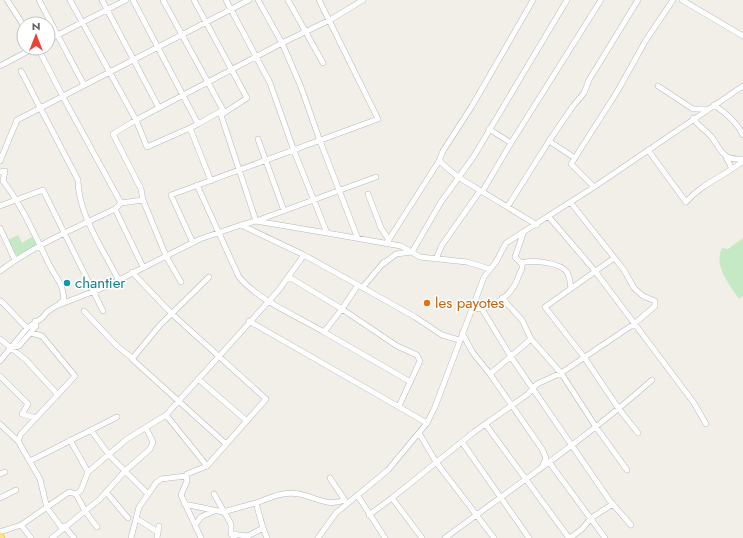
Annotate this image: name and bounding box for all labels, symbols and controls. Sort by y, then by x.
north arrow [16,16,56,56]
text: N [32,18,40,34]
place label: chantier [75,272,126,294]
marker: chantier [62,278,72,288]
place label: les payotes [435,292,504,314]
marker: les payotes [422,298,432,308]

